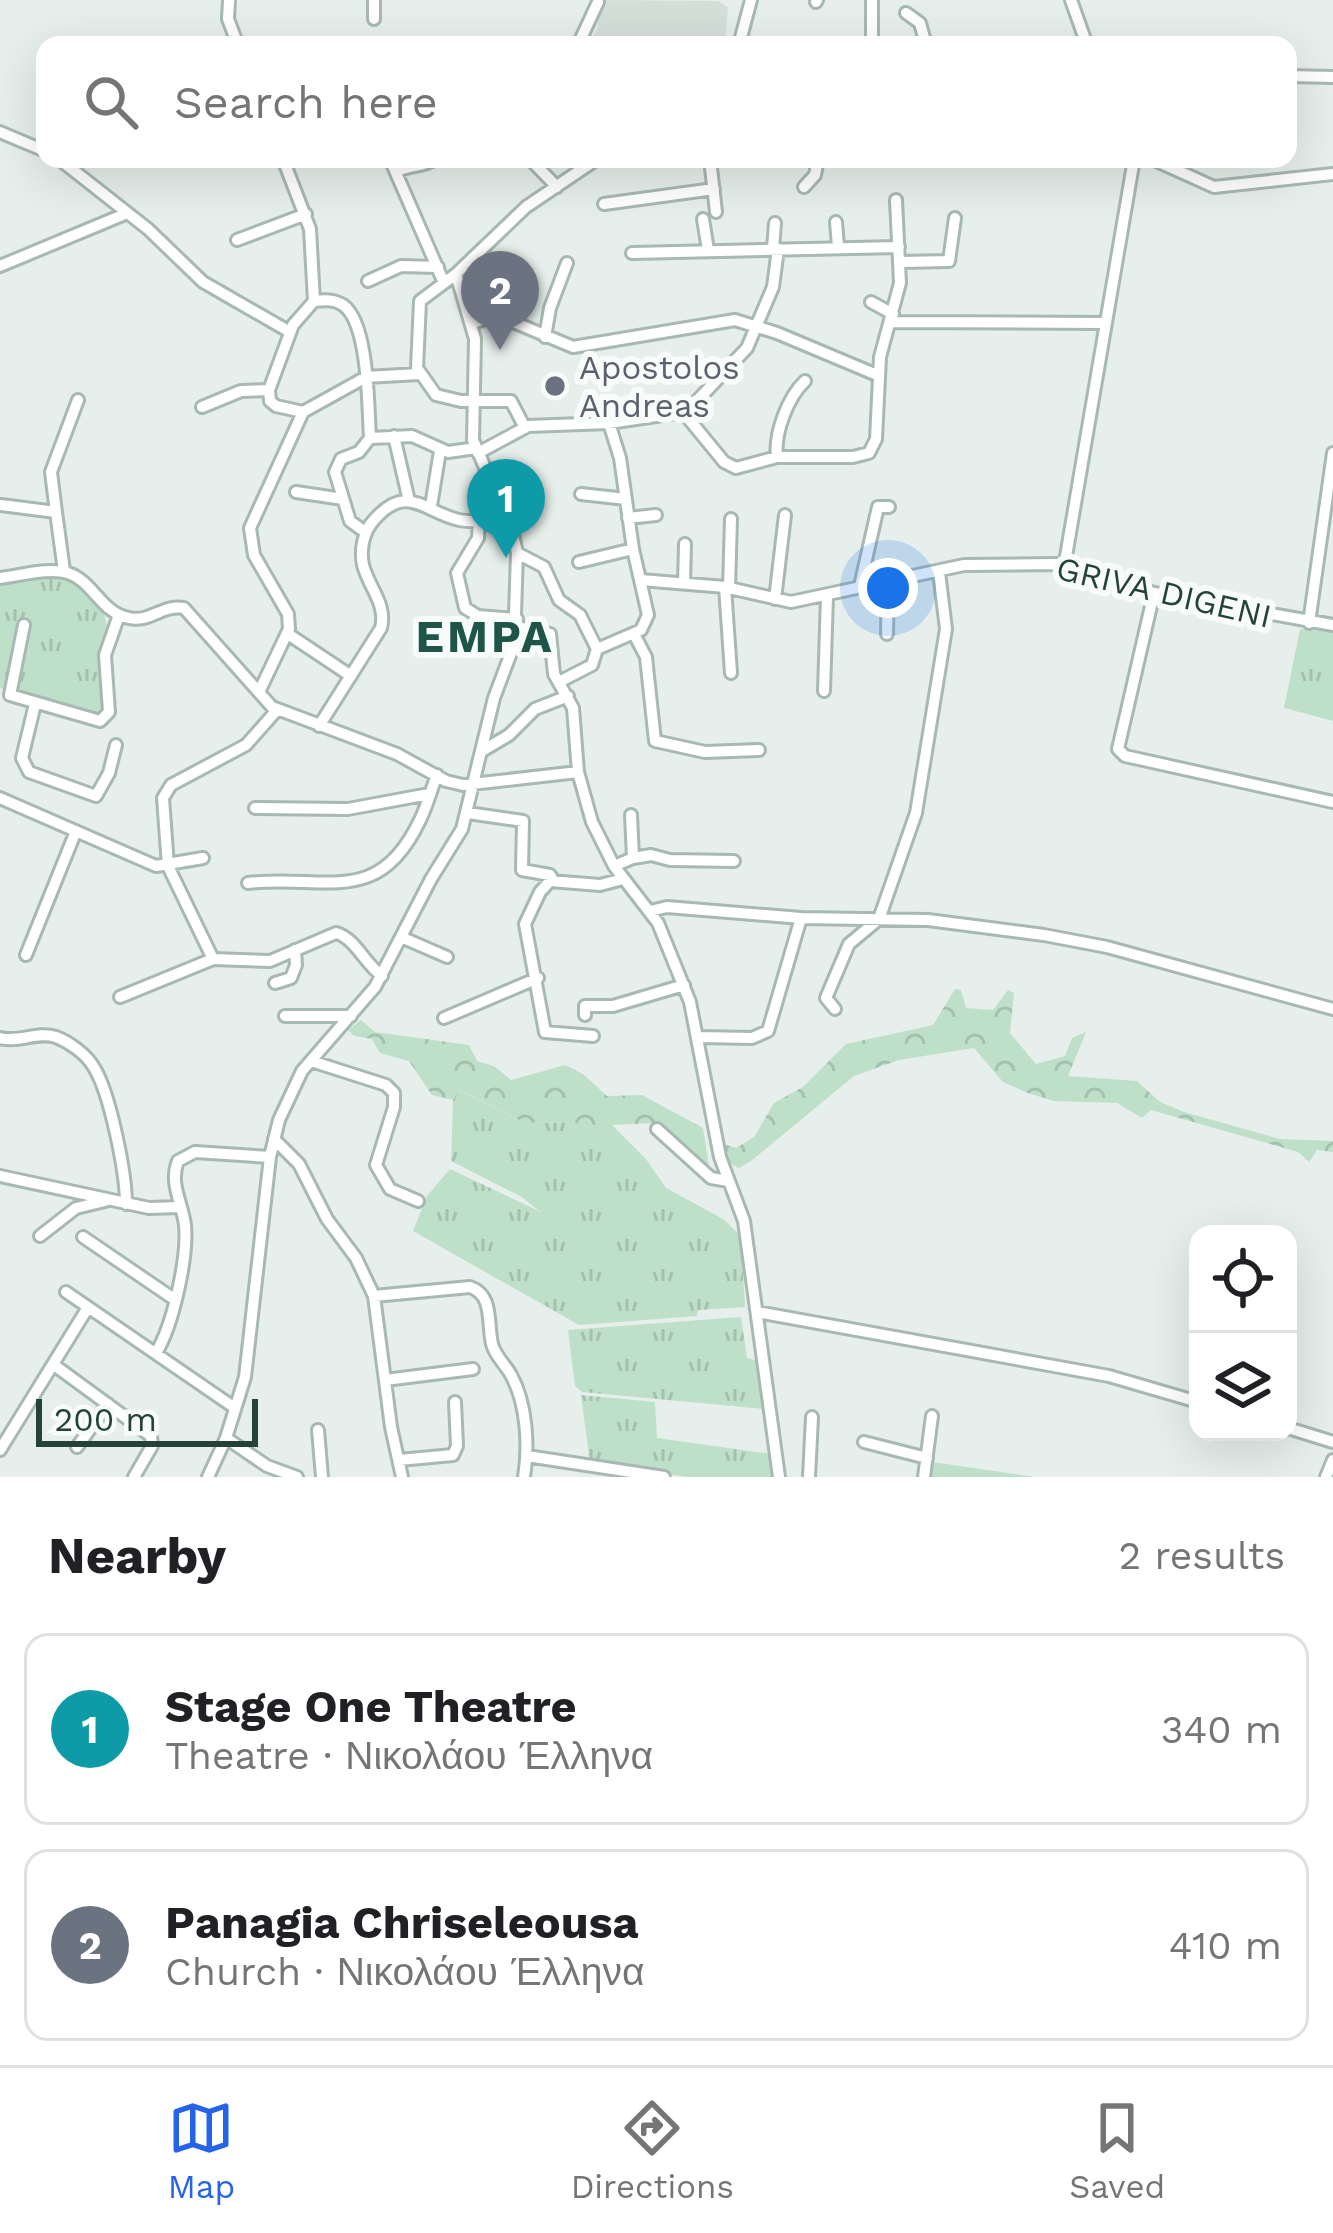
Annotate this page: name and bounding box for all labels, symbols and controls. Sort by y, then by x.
search box [36,36,1297,168]
icon: search [78,69,144,135]
text: Search here [174,76,438,129]
pin: 2 [461,251,539,350]
place label: Apostolos Andreas [579,348,740,425]
marker: Apostolos Andreas [542,373,568,399]
pin: 1 [467,459,545,558]
street label: GRIVA DIGENI [1053,548,1275,636]
your location [858,558,918,618]
district label: EMPA [416,610,554,663]
map controls [1189,1225,1297,1441]
button: locate [1189,1225,1297,1333]
button: layers [1189,1333,1297,1441]
scale bar [36,1393,258,1446]
text: 200 m [54,1400,157,1439]
text: Nearby [48,1526,226,1585]
text: 2 results [1119,1533,1285,1578]
text: Stage One Theatre [165,1680,577,1733]
text: 1 [82,1707,98,1752]
text: 340 m [1161,1707,1282,1752]
text: Theatre · Νικολάου Έλληνα [165,1733,653,1778]
text: Panagia Chriseleousa [165,1896,639,1949]
text: 2 [78,1923,102,1968]
text: 410 m [1169,1923,1282,1968]
text: Church · Νικολάου Έλληνα [165,1949,645,1994]
tab: Map [168,2095,235,2206]
tab: Directions [571,2095,734,2206]
tab: Saved [1069,2095,1165,2206]

